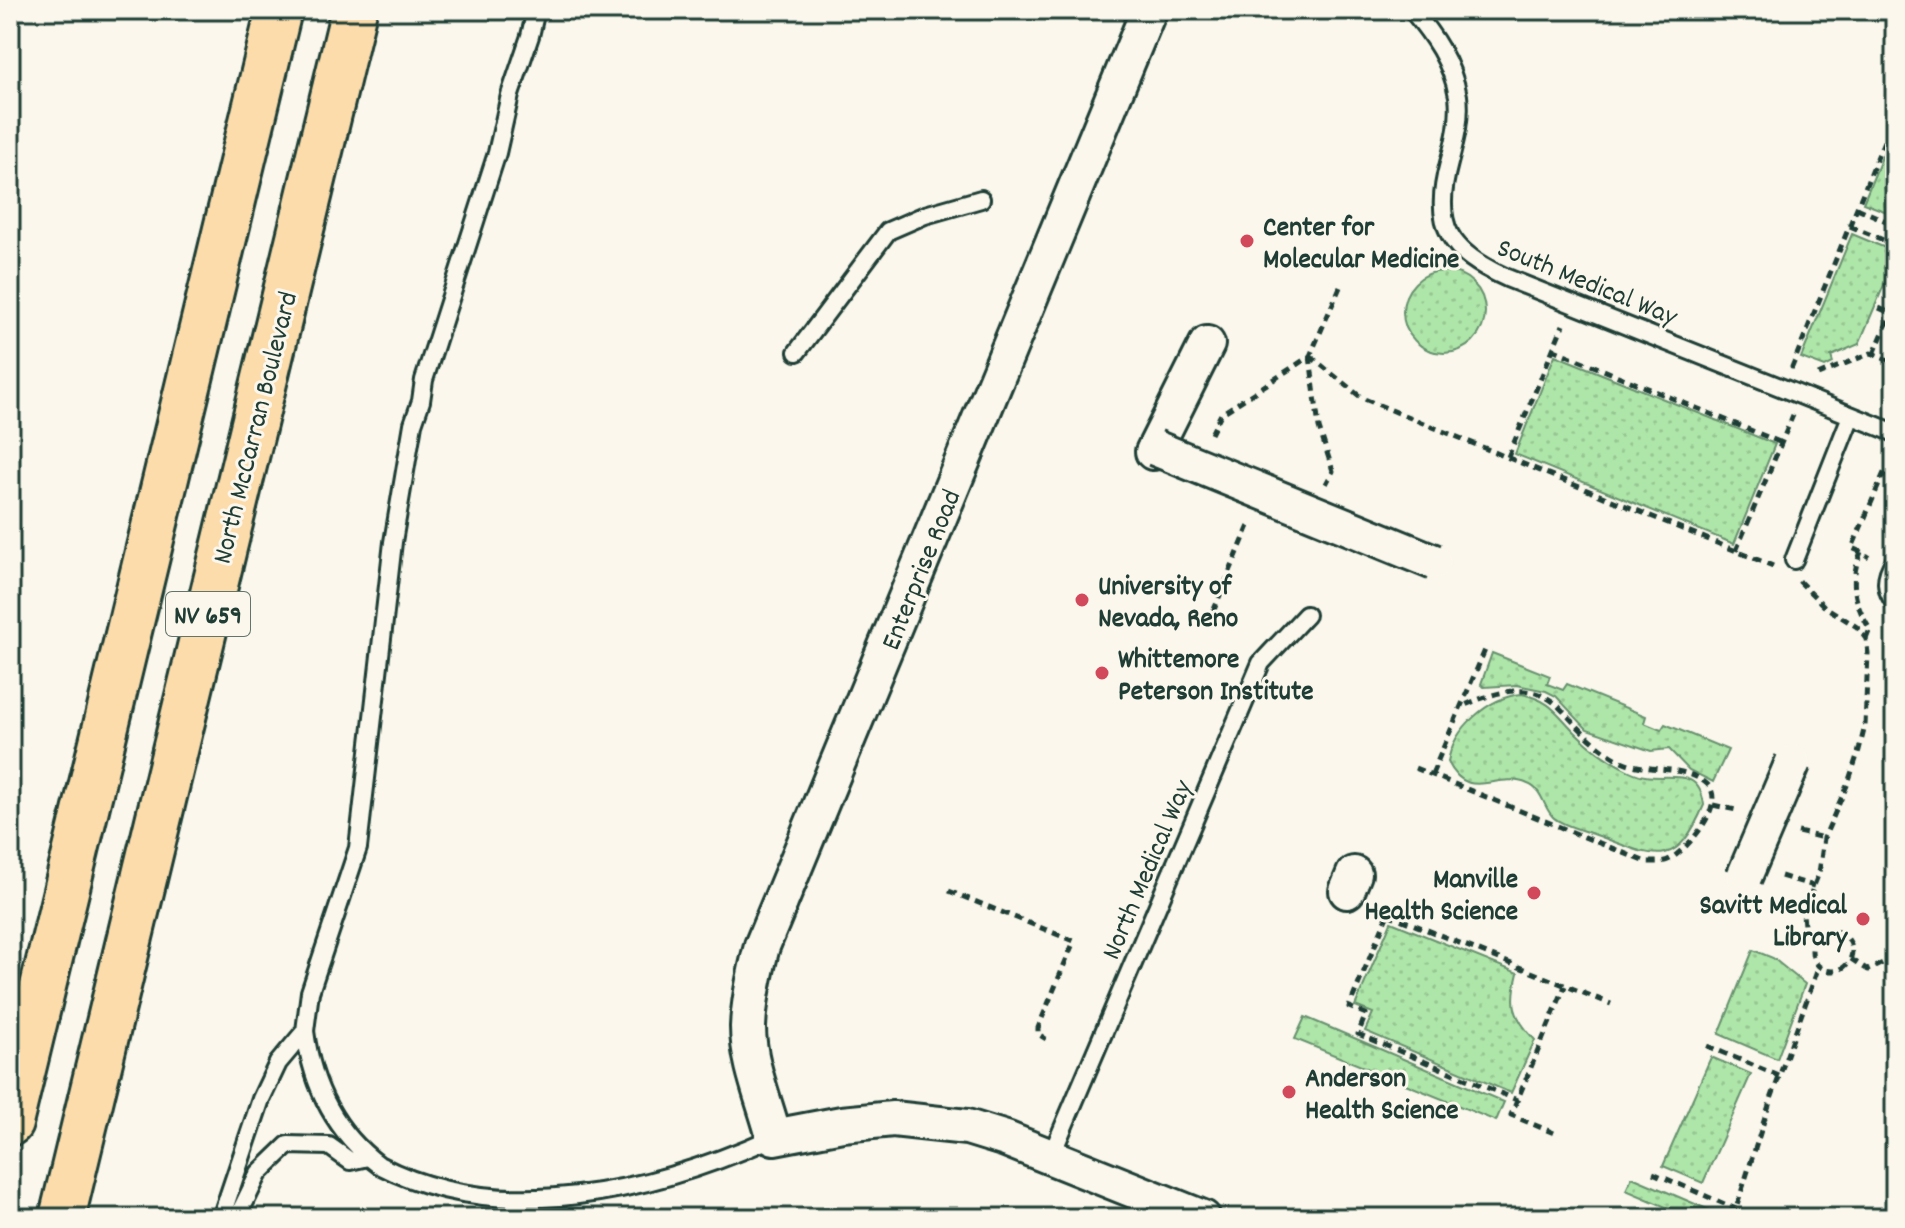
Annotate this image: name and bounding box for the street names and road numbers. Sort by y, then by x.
street label: South Medical Way [1490,230,1683,339]
street label: North McCarran Boulevard [205,288,311,569]
street label: Enterprise Road [873,485,974,657]
road number: NV 659 [166,592,250,636]
street label: North Medical Way [1094,775,1206,967]

